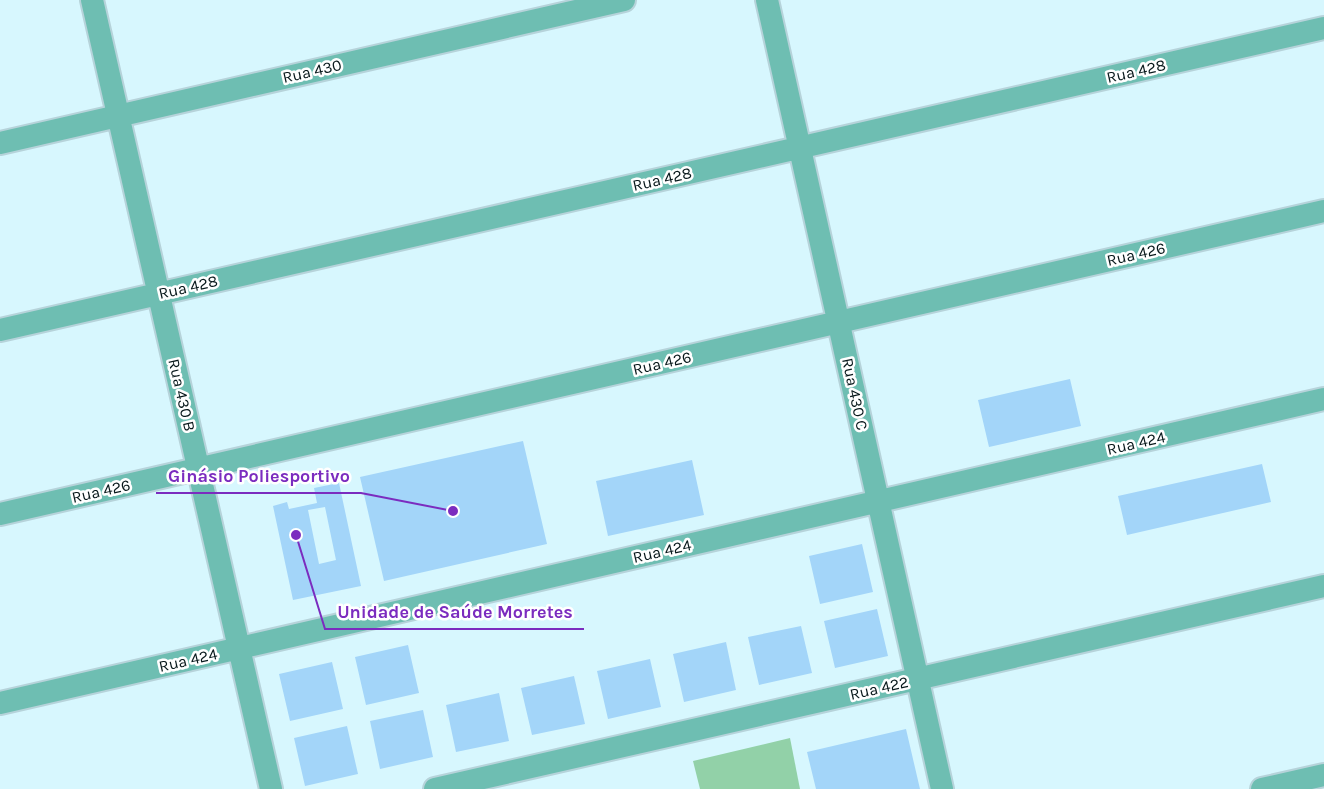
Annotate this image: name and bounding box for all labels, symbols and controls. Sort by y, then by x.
street label: Rua 430 [281,55,343,87]
street label: Rua 428 [1105,55,1167,87]
street label: Rua 428 [631,163,693,195]
street label: Rua 426 [1105,238,1167,270]
street label: Rua 428 [157,271,219,303]
street label: Rua 426 [631,347,693,379]
street label: Rua 430 C [838,356,872,432]
street label: Rua 430 B [164,357,200,433]
street label: Rua 424 [1105,427,1167,459]
callout: Ginásio Poliesportivo [156,457,361,493]
text: Ginásio Poliesportivo [168,465,350,487]
street label: Rua 426 [70,475,132,507]
street label: Rua 424 [631,535,693,567]
callout: Unidade de Saúde Morretes [325,593,584,629]
text: Unidade de Saúde Morretes [337,601,573,623]
street label: Rua 424 [157,644,219,676]
street label: Rua 422 [848,672,910,704]

